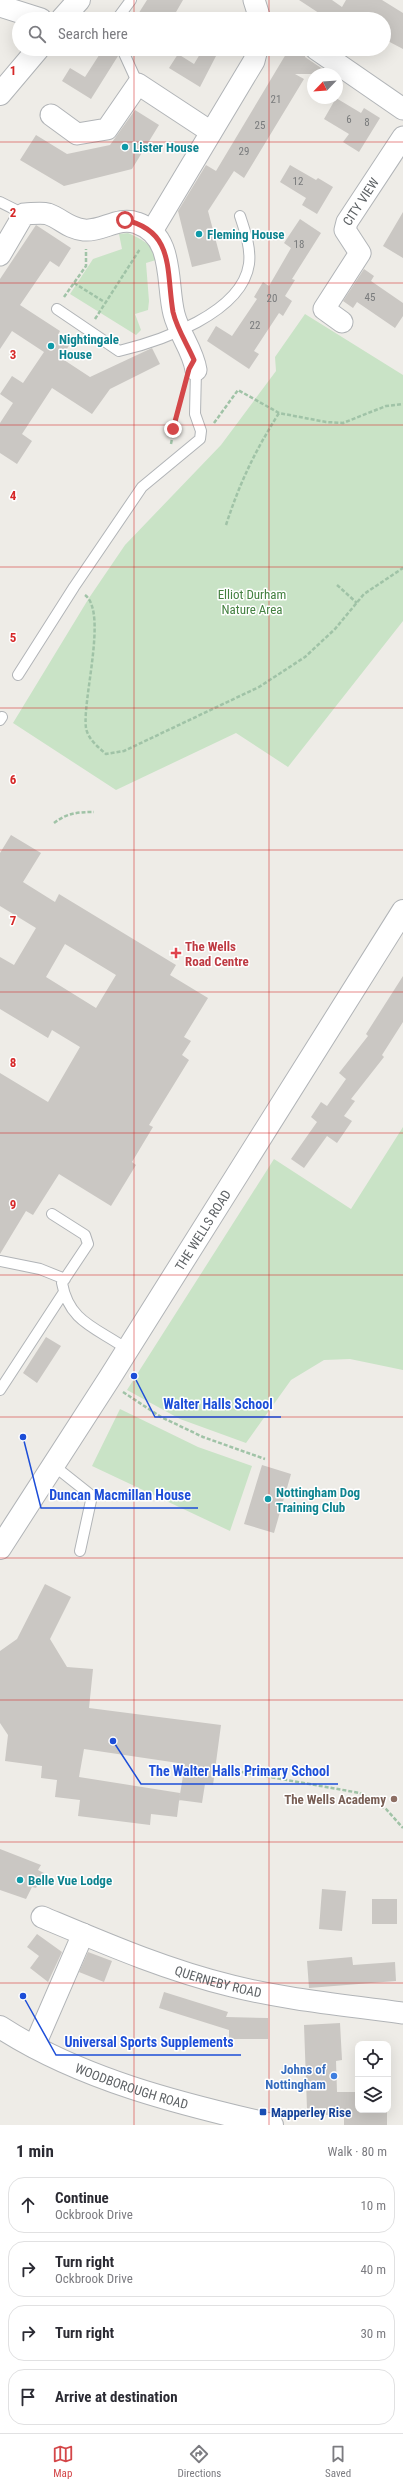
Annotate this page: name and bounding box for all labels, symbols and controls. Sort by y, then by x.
search box [12,12,391,56]
icon: search [26,23,48,45]
text: Search here [58,25,128,43]
text: 1 [10,63,16,78]
north arrow [307,68,343,104]
house number: 21 [271,93,281,106]
house number: 6 [346,113,352,126]
house number: 8 [364,116,370,129]
house number: 25 [255,119,265,132]
place label: Lister House [133,140,199,155]
marker: Lister House [120,142,130,152]
house number: 29 [239,145,249,158]
house number: 12 [293,175,303,188]
street label: CITY VIEW [340,175,382,229]
text: 2 [10,205,17,220]
route start [116,211,134,229]
place label: Fleming House [207,227,285,242]
marker: Fleming House [194,229,204,239]
house number: 18 [294,238,304,251]
house number: 45 [365,291,375,304]
house number: 20 [267,292,277,305]
house number: 22 [250,319,260,332]
place label: Nightingale House [59,332,119,362]
marker: Nightingale House [46,341,56,351]
text: 3 [10,347,16,362]
route end [164,420,182,438]
text: 4 [10,488,17,503]
park label: Elliot Durham Nature Area [218,587,286,617]
text: 5 [10,630,17,645]
text: 6 [10,772,17,787]
text: 7 [10,913,17,928]
place label: The Wells Road Centre [185,939,249,969]
marker: The Wells Road Centre [170,947,182,959]
text: 8 [10,1055,16,1070]
street label: THE WELLS ROAD [172,1187,234,1273]
text: 9 [10,1197,16,1212]
callout: Walter Halls School [155,1391,281,1417]
text: Walter Halls School [163,1396,273,1412]
callout: Duncan Macmillan House [41,1482,198,1508]
place label: Nottingham Dog Training Club [276,1485,360,1515]
text: Duncan Macmillan House [49,1487,191,1503]
marker: Nottingham Dog Training Club [263,1494,273,1504]
callout: The Walter Halls Primary School [141,1758,338,1784]
text: The Walter Halls Primary School [148,1763,330,1779]
place label: The Wells Academy [284,1792,386,1807]
marker: The Wells Academy [389,1794,399,1804]
place label: Belle Vue Lodge [28,1873,112,1888]
marker: Belle Vue Lodge [15,1875,25,1885]
street label: QUERNEBY ROAD [173,1963,263,2000]
callout: Universal Sports Supplements [56,2029,241,2055]
text: Universal Sports Supplements [64,2034,234,2050]
map controls [355,2041,391,2113]
button: locate [355,2041,391,2077]
street label: WOODBOROUGH ROAD [73,2060,190,2112]
place label: Johns of Nottingham [265,2062,327,2092]
marker: Johns of Nottingham [329,2071,339,2081]
button: layers [355,2077,391,2113]
place label: Mapperley Rise [271,2105,351,2120]
marker: Mapperley Rise [258,2107,268,2117]
text: 1 min [16,2141,54,2161]
text: Walk · 80 m [327,2144,387,2159]
text: Continue [55,2189,109,2207]
icon: ahead [17,2194,39,2216]
text: 10 m [360,2198,386,2213]
text: Ockbrook Drive [55,2207,133,2222]
text: Turn right [55,2253,114,2271]
icon: right [17,2258,39,2280]
text: 40 m [360,2262,386,2277]
text: Ockbrook Drive [55,2271,133,2286]
icon: right [17,2322,39,2344]
text: Turn right [55,2324,114,2342]
text: 30 m [360,2326,386,2341]
icon: arrive [17,2386,39,2408]
text: Arrive at destination [55,2388,178,2406]
tab: Map [52,2443,74,2480]
tab: Directions [177,2443,221,2480]
tab: Saved [325,2443,351,2480]

